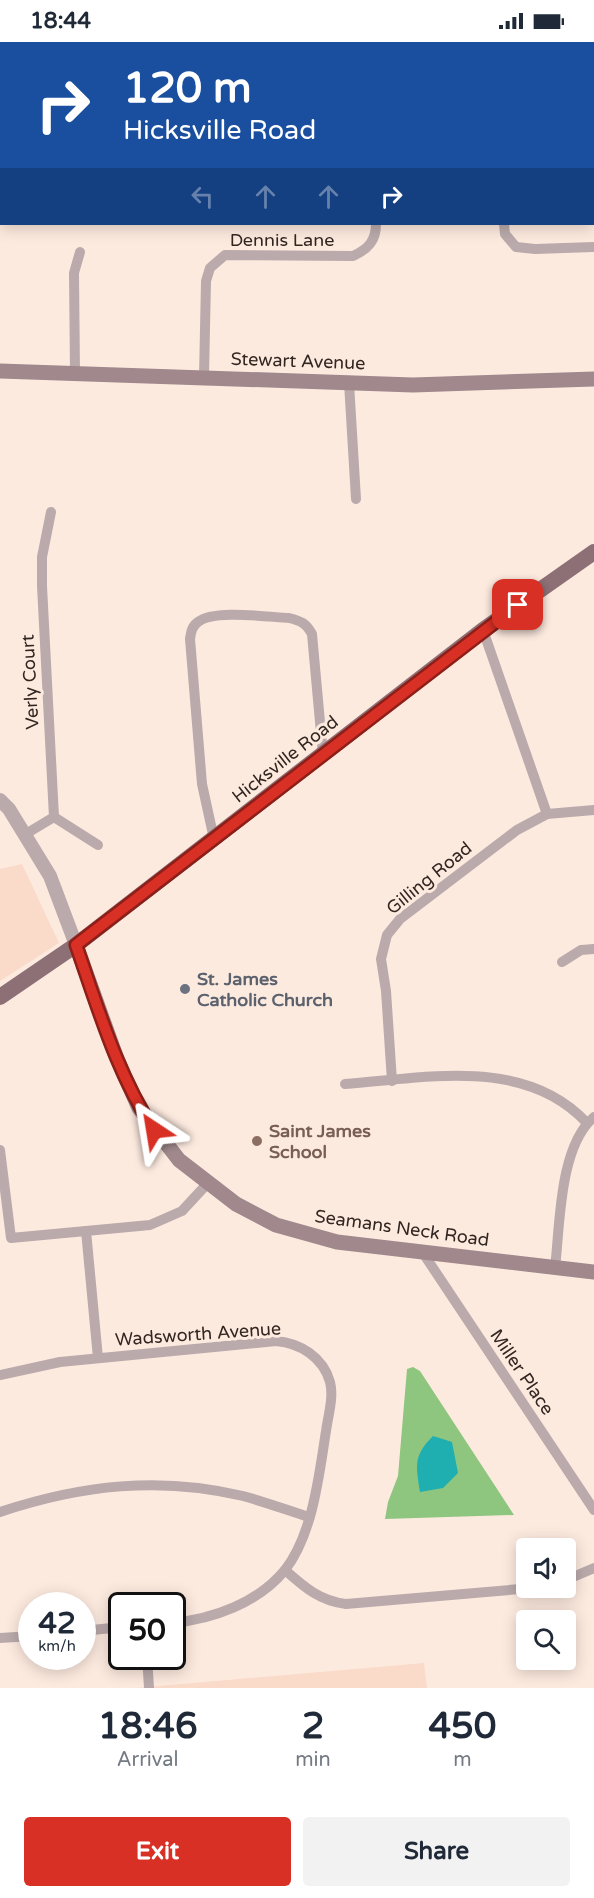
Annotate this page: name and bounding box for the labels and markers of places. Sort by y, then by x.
pin [492,579,543,630]
place label: St. James Catholic Church [197,968,333,1011]
marker: St. James Catholic Church [178,982,192,996]
place label: Saint James School [269,1120,371,1163]
marker: Saint James School [250,1134,264,1148]

